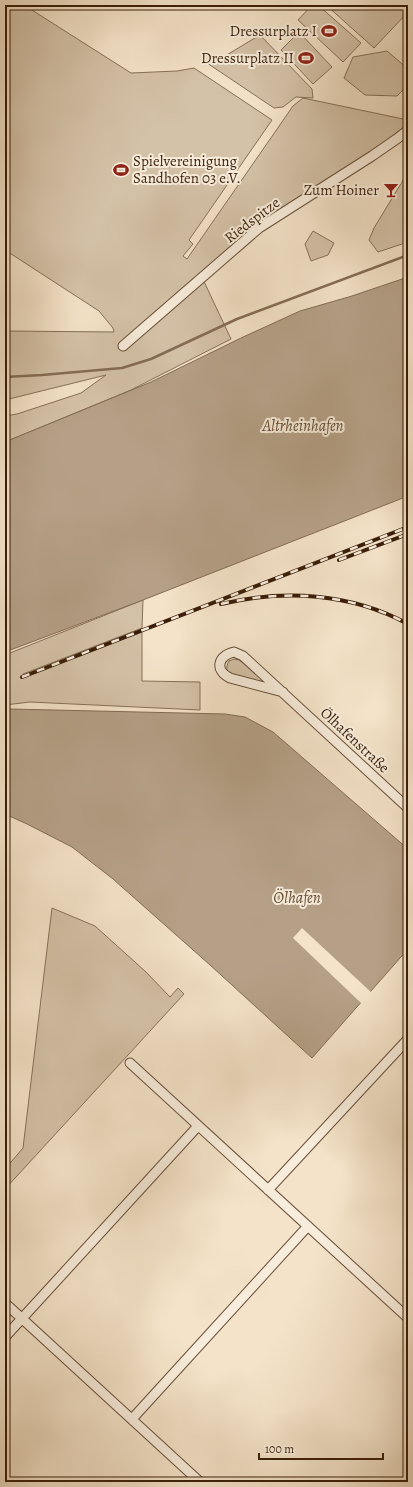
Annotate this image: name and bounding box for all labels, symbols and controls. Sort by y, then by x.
place label: Dressurplatz I [229,21,317,41]
sports icon: Dressurplatz I [320,22,338,40]
place label: Dressurplatz II [201,48,294,68]
sports icon: Dressurplatz II [297,49,315,67]
place label: Spielvereinigung Sandhofen 03 e.V. [133,151,241,188]
sports icon: Spielvereinigung Sandhofen 03 e.V. [112,161,130,179]
place label: Zum Hoiner [304,180,379,200]
bar icon: Zum Hoiner [382,181,400,199]
street label: Riedspitze [220,192,284,247]
water label: Altrheinhafen [261,415,344,437]
street label: Ölhafenstraße [316,703,394,777]
water label: Ölhafen [273,887,321,909]
scale bar [259,1435,383,1461]
text: 100 m [265,1441,294,1457]

